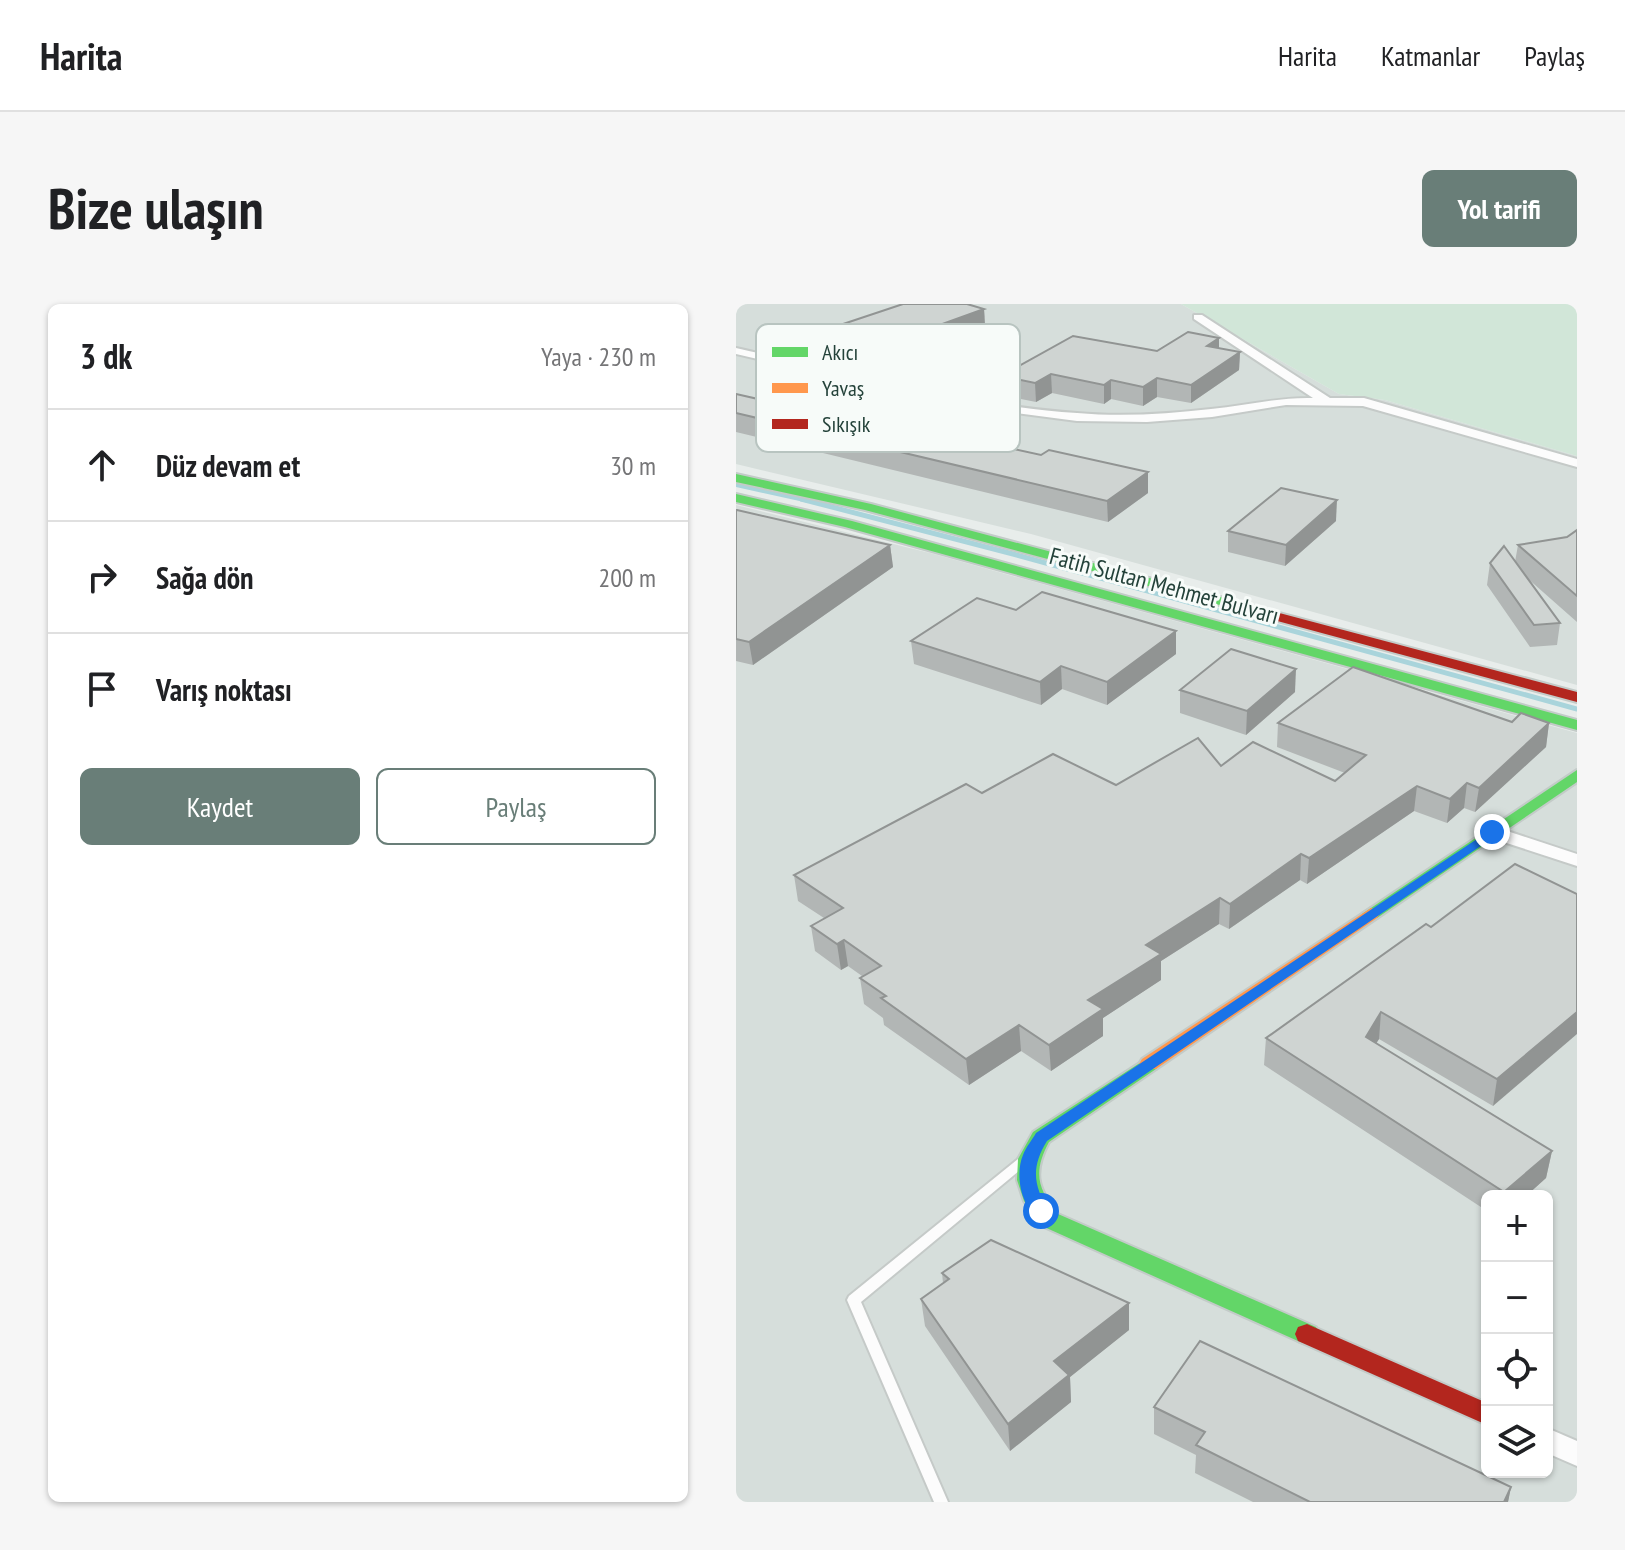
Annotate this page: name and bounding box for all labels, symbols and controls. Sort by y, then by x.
text: Harita [40,31,122,80]
text: Harita [1278,37,1337,74]
text: Katmanlar [1381,37,1480,74]
text: Paylaş [1524,37,1585,74]
button: Yol tarifi [1422,170,1577,247]
text: Bize ulaşın [48,172,264,244]
legend [756,324,1020,452]
text: 3 dk [80,334,132,378]
text: Akıcı [822,338,858,366]
text: Yaya · 230 m [541,340,656,373]
text: Yavaş [822,374,864,402]
text: Sıkışık [822,410,871,438]
icon: ahead [80,443,124,487]
text: Düz devam et [156,446,300,485]
text: 30 m [610,449,656,482]
street label: Fatih Sultan Mehmet Bulvarı [1046,540,1282,631]
icon: right [80,555,124,599]
text: Sağa dön [156,558,254,597]
text: 200 m [598,561,656,594]
icon: arrive [80,667,124,711]
text: Varış noktası [156,670,292,709]
button: Kaydet [80,768,360,845]
button: Paylaş [376,768,656,845]
route end [1474,814,1510,850]
map controls [1481,1190,1553,1478]
button: + [1481,1190,1553,1262]
route start [1023,1193,1059,1229]
button: − [1481,1262,1553,1334]
button: locate [1481,1334,1553,1406]
button: layers [1481,1406,1553,1478]

